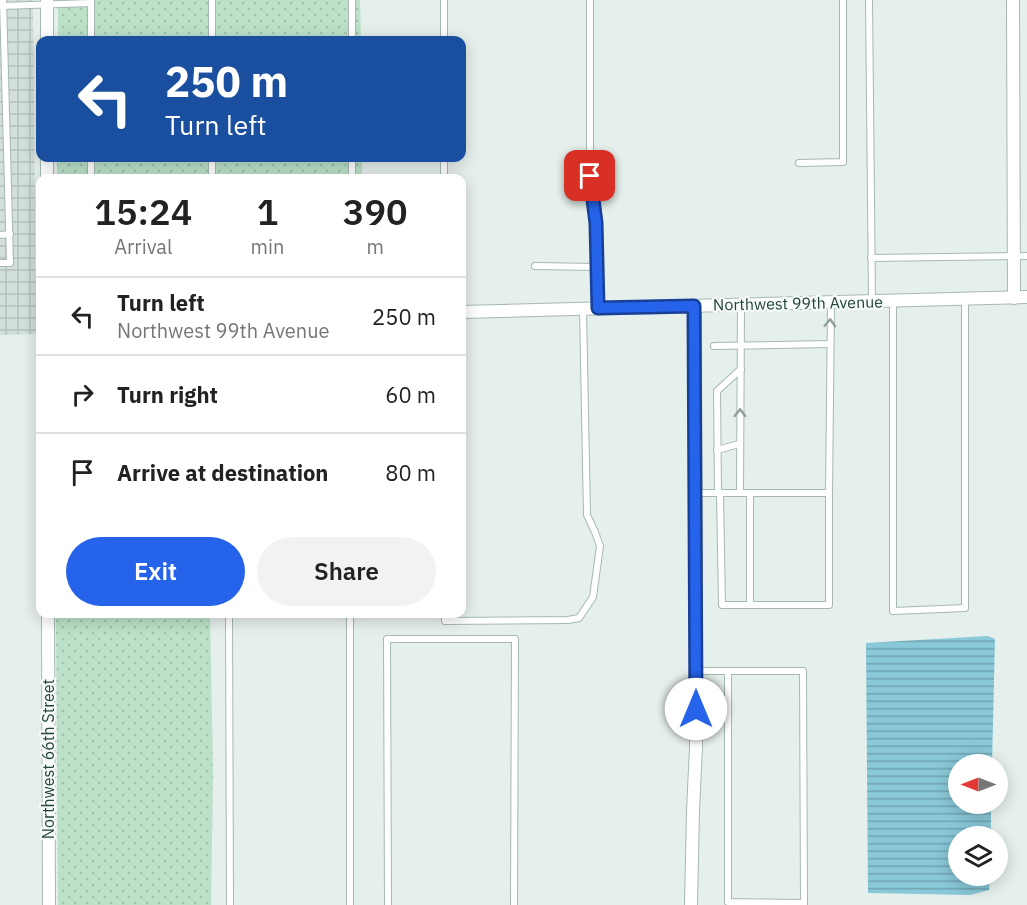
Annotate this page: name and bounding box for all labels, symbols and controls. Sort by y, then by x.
text: 250 m [165,54,288,109]
icon: left [66,60,144,138]
text: Turn left [165,107,266,142]
pin [564,150,615,201]
icon: arrive [573,159,606,192]
text: 15:24 [94,188,192,235]
text: 1 [257,188,278,235]
text: 390 [343,188,408,235]
text: Arrival [114,233,172,260]
text: min [251,233,284,260]
text: m [366,233,384,260]
text: Turn left [117,288,205,317]
street label: Northwest 99th Avenue [713,292,883,314]
icon: left [66,300,99,333]
text: 250 m [372,302,436,331]
text: Northwest 99th Avenue [117,317,330,344]
one-way arrow [824,319,837,328]
icon: right [66,378,99,411]
text: Turn right [117,380,218,409]
text: 60 m [385,380,436,409]
one-way arrow [734,409,746,418]
icon: arrive [66,456,99,489]
text: Arrive at destination [117,458,328,487]
text: 80 m [385,458,436,487]
button: Exit [66,537,245,606]
button: Share [257,537,436,606]
position arrow [664,677,728,741]
street label: Northwest 66th Street [38,679,58,839]
north arrow [948,754,1008,814]
map controls [948,754,1008,886]
button: layers [948,826,1008,886]

